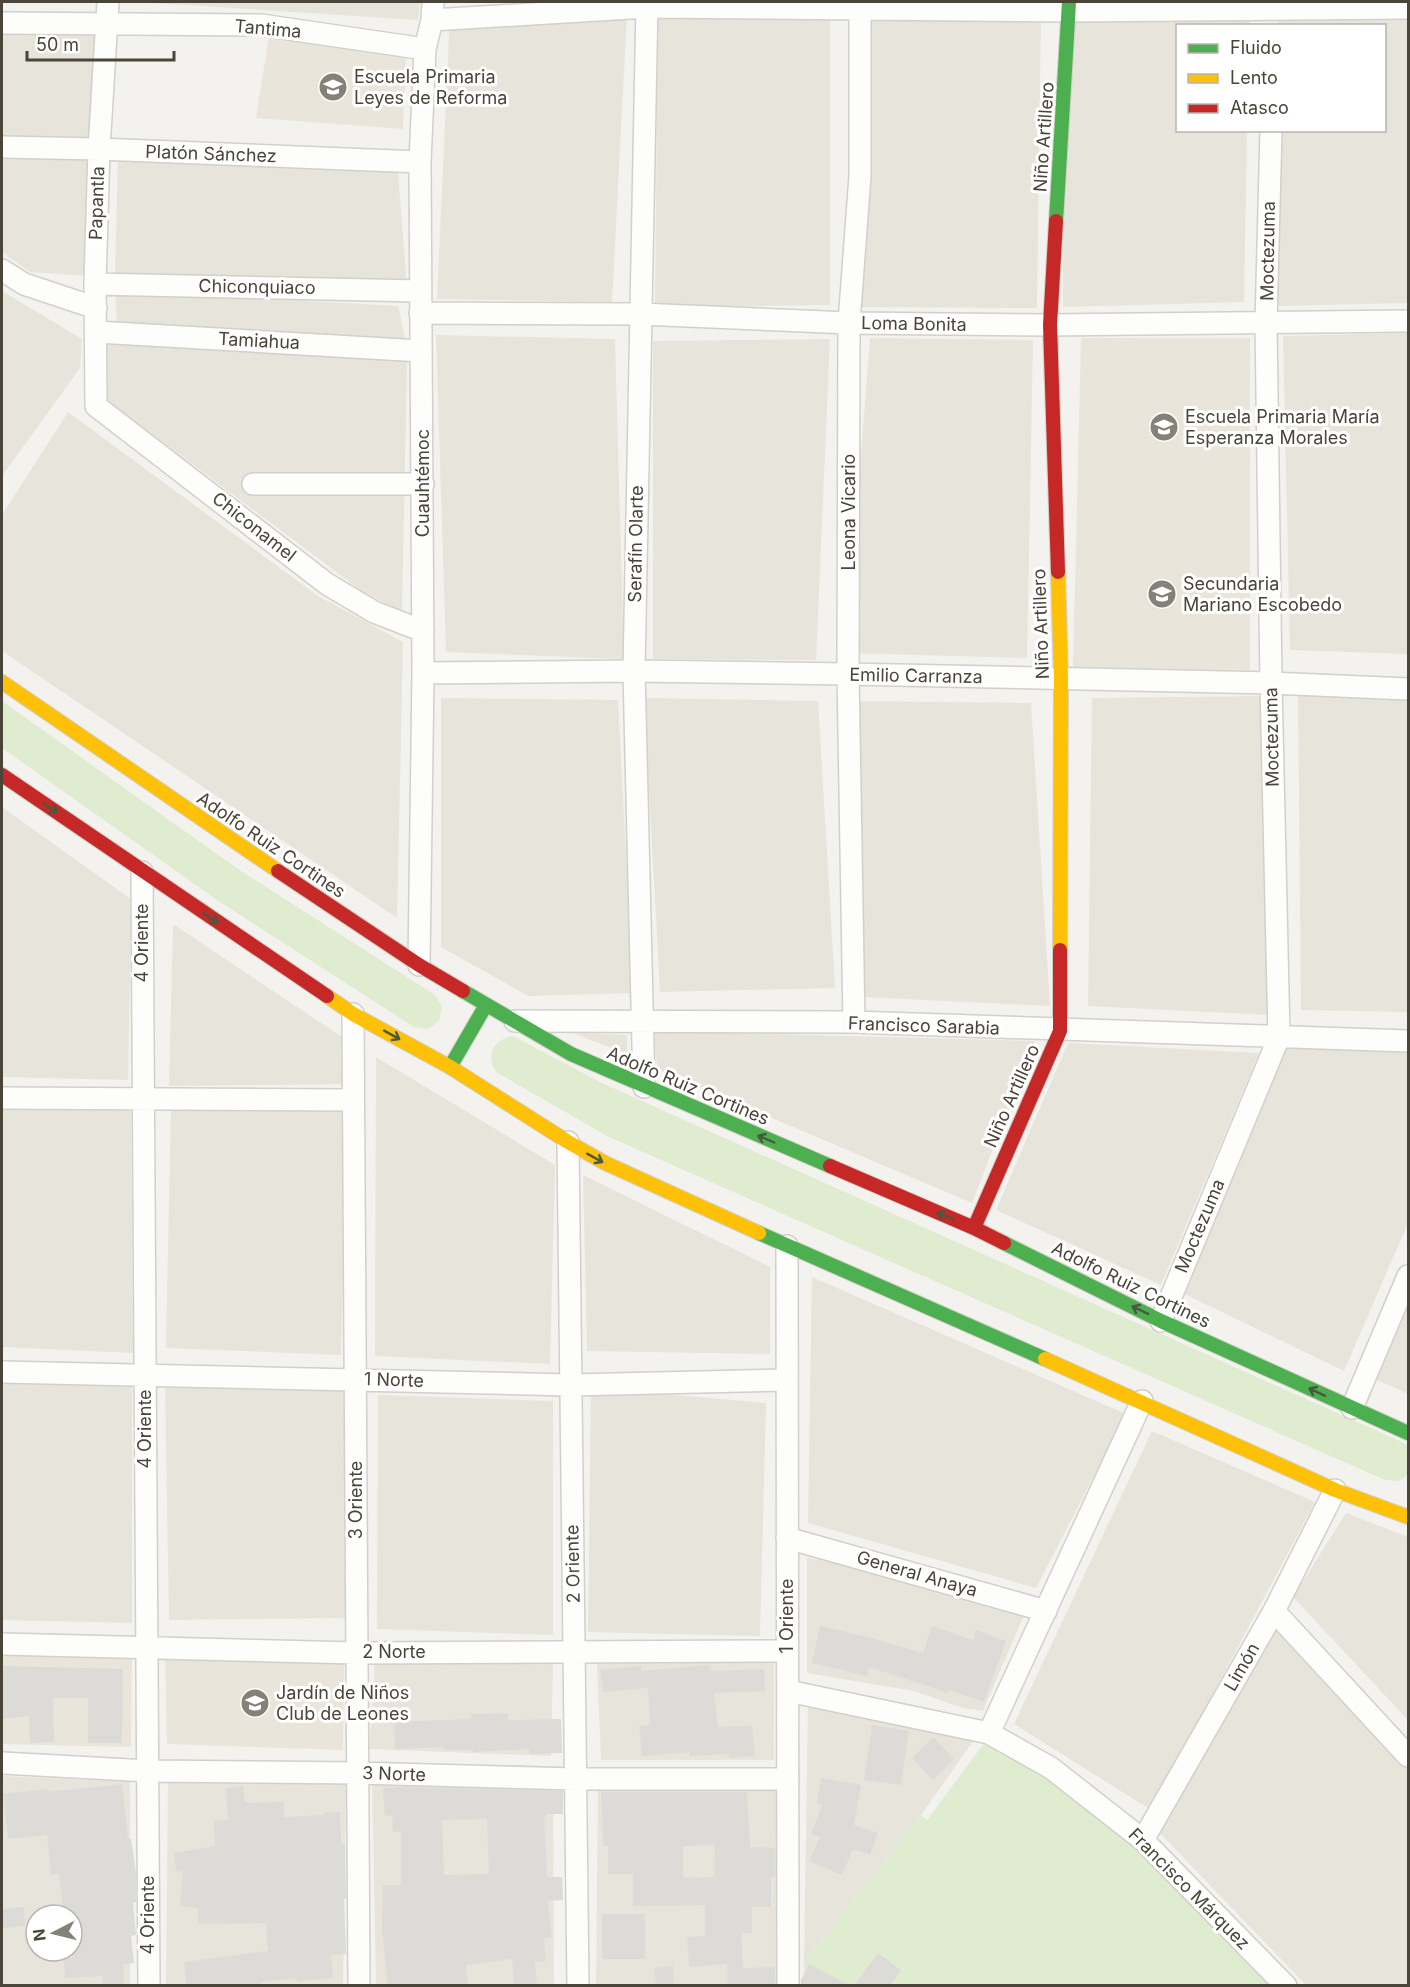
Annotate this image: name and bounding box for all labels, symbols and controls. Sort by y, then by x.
street label: Tantima [234,15,302,42]
scale bar [27,24,174,62]
legend [1176,24,1386,132]
text: 50 m [36,34,79,55]
text: Fluido [1230,37,1282,58]
place label: Escuela Primaria Leyes de Reforma [354,66,507,108]
text: Lento [1230,67,1278,88]
school or university icon: Escuela Primaria Leyes de Reforma [317,71,349,103]
street label: Niño Artillero [1029,81,1058,193]
text: Atasco [1230,97,1289,118]
street label: Platón Sánchez [145,141,277,166]
street label: Papantla [85,166,108,240]
street label: Moctezuma [1256,201,1279,301]
street label: Chiconquiaco [198,275,316,298]
street label: Loma Bonita [861,312,967,335]
street label: Tamiahua [218,328,301,353]
place label: Escuela Primaria María Esperanza Morales [1185,406,1380,448]
school or university icon: Escuela Primaria María Esperanza Morales [1148,411,1180,443]
street label: Cuauhtémoc [412,429,433,537]
street label: Leona Vicario [838,454,859,570]
street label: Serafín Olarte [624,485,647,603]
street label: Chiconamel [208,487,300,566]
street label: Niño Artillero [1028,568,1053,680]
place label: Secundaria Mariano Escobedo [1183,573,1342,615]
school or university icon: Secundaria Mariano Escobedo [1146,578,1178,610]
street label: Emilio Carranza [849,664,983,687]
street label: Moctezuma [1260,687,1283,787]
street label: Adolfo Ruiz Cortines [193,787,349,902]
one-way arrow [41,802,57,814]
street label: 4 Oriente [131,903,152,983]
one-way arrow [202,912,218,924]
street label: Francisco Sarabia [848,1012,1000,1039]
one-way arrow [383,1030,400,1042]
street label: Niño Artillero [979,1041,1044,1151]
street label: Adolfo Ruiz Cortines [604,1042,772,1129]
one-way arrow [757,1133,776,1144]
one-way arrow [586,1152,603,1164]
street label: Moctezuma [1170,1176,1229,1276]
one-way arrow [937,1210,955,1221]
street label: Adolfo Ruiz Cortines [1048,1237,1214,1332]
one-way arrow [1131,1304,1149,1316]
street label: 1 Norte [364,1368,424,1391]
one-way arrow [1308,1386,1326,1397]
street label: 4 Oriente [134,1389,155,1469]
street label: 3 Oriente [345,1461,366,1539]
street label: 2 Oriente [561,1525,584,1603]
street label: General Anaya [854,1546,980,1601]
street label: 1 Oriente [776,1579,797,1653]
street label: Limón [1220,1639,1264,1694]
street label: 2 Norte [362,1641,426,1662]
place label: Jardín de Niños Club de Leones [276,1682,409,1724]
school or university icon: Jardín de Niños Club de Leones [239,1687,271,1719]
street label: 3 Norte [362,1762,426,1785]
street label: Francisco Márquez [1124,1824,1254,1954]
street label: 4 Oriente [137,1875,158,1955]
north arrow [24,1903,84,1963]
text: N [28,1928,50,1942]

